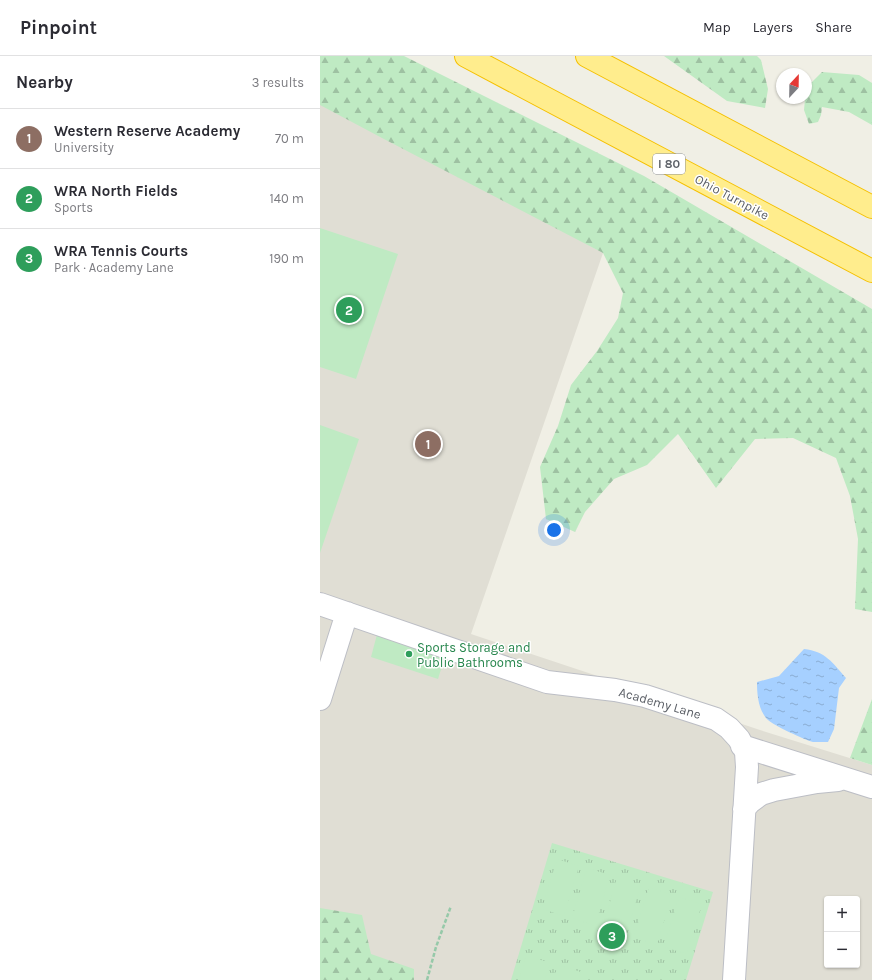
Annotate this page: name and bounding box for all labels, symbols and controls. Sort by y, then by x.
text: Pinpoint [20,17,97,39]
text: Map [703,19,731,36]
text: Layers [753,19,793,36]
text: Share [815,19,852,36]
north arrow [776,68,812,104]
text: Nearby [16,72,73,92]
text: 3 results [252,75,304,90]
text: Western Reserve Academy [54,122,240,140]
text: 1 [27,131,31,146]
text: 70 m [275,131,304,146]
text: University [54,140,114,155]
road number: I 80 [653,154,685,174]
street label: Ohio Turnpike [692,171,772,223]
text: WRA North Fields [54,182,178,200]
text: 2 [25,191,33,206]
text: 140 m [269,191,304,206]
text: Sports [54,200,93,215]
text: WRA Tennis Courts [54,242,188,260]
text: 3 [25,251,33,266]
text: 190 m [269,251,304,266]
text: Park · Academy Lane [54,260,174,275]
pin: 2 [336,295,362,325]
pin: 1 [415,429,441,459]
your location [544,520,564,540]
place label: Sports Storage and Public Bathrooms [417,640,531,670]
marker: Sports Storage and Public Bathrooms [404,649,414,659]
street label: Academy Lane [617,684,703,722]
map controls [824,896,860,968]
button: + [824,896,860,932]
pin: 3 [599,921,625,951]
button: − [824,932,860,968]

